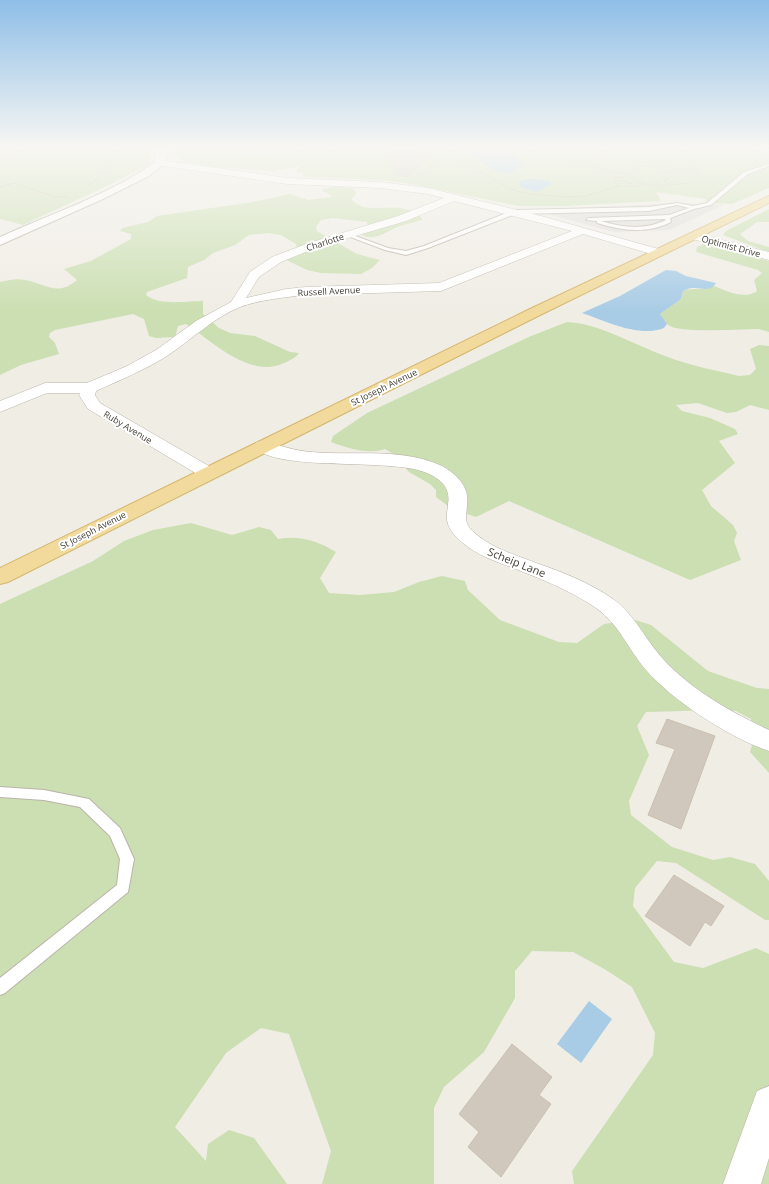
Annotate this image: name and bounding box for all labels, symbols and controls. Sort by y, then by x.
street label: Charlotte [304,230,346,254]
street label: Optimist Drive [700,232,762,260]
street label: Russell Avenue [297,283,361,299]
street label: St Joseph Avenue [349,365,419,409]
street label: Ruby Avenue [101,407,155,447]
street label: St Joseph Avenue [58,508,128,552]
street label: Scheip Lane [486,544,548,580]

